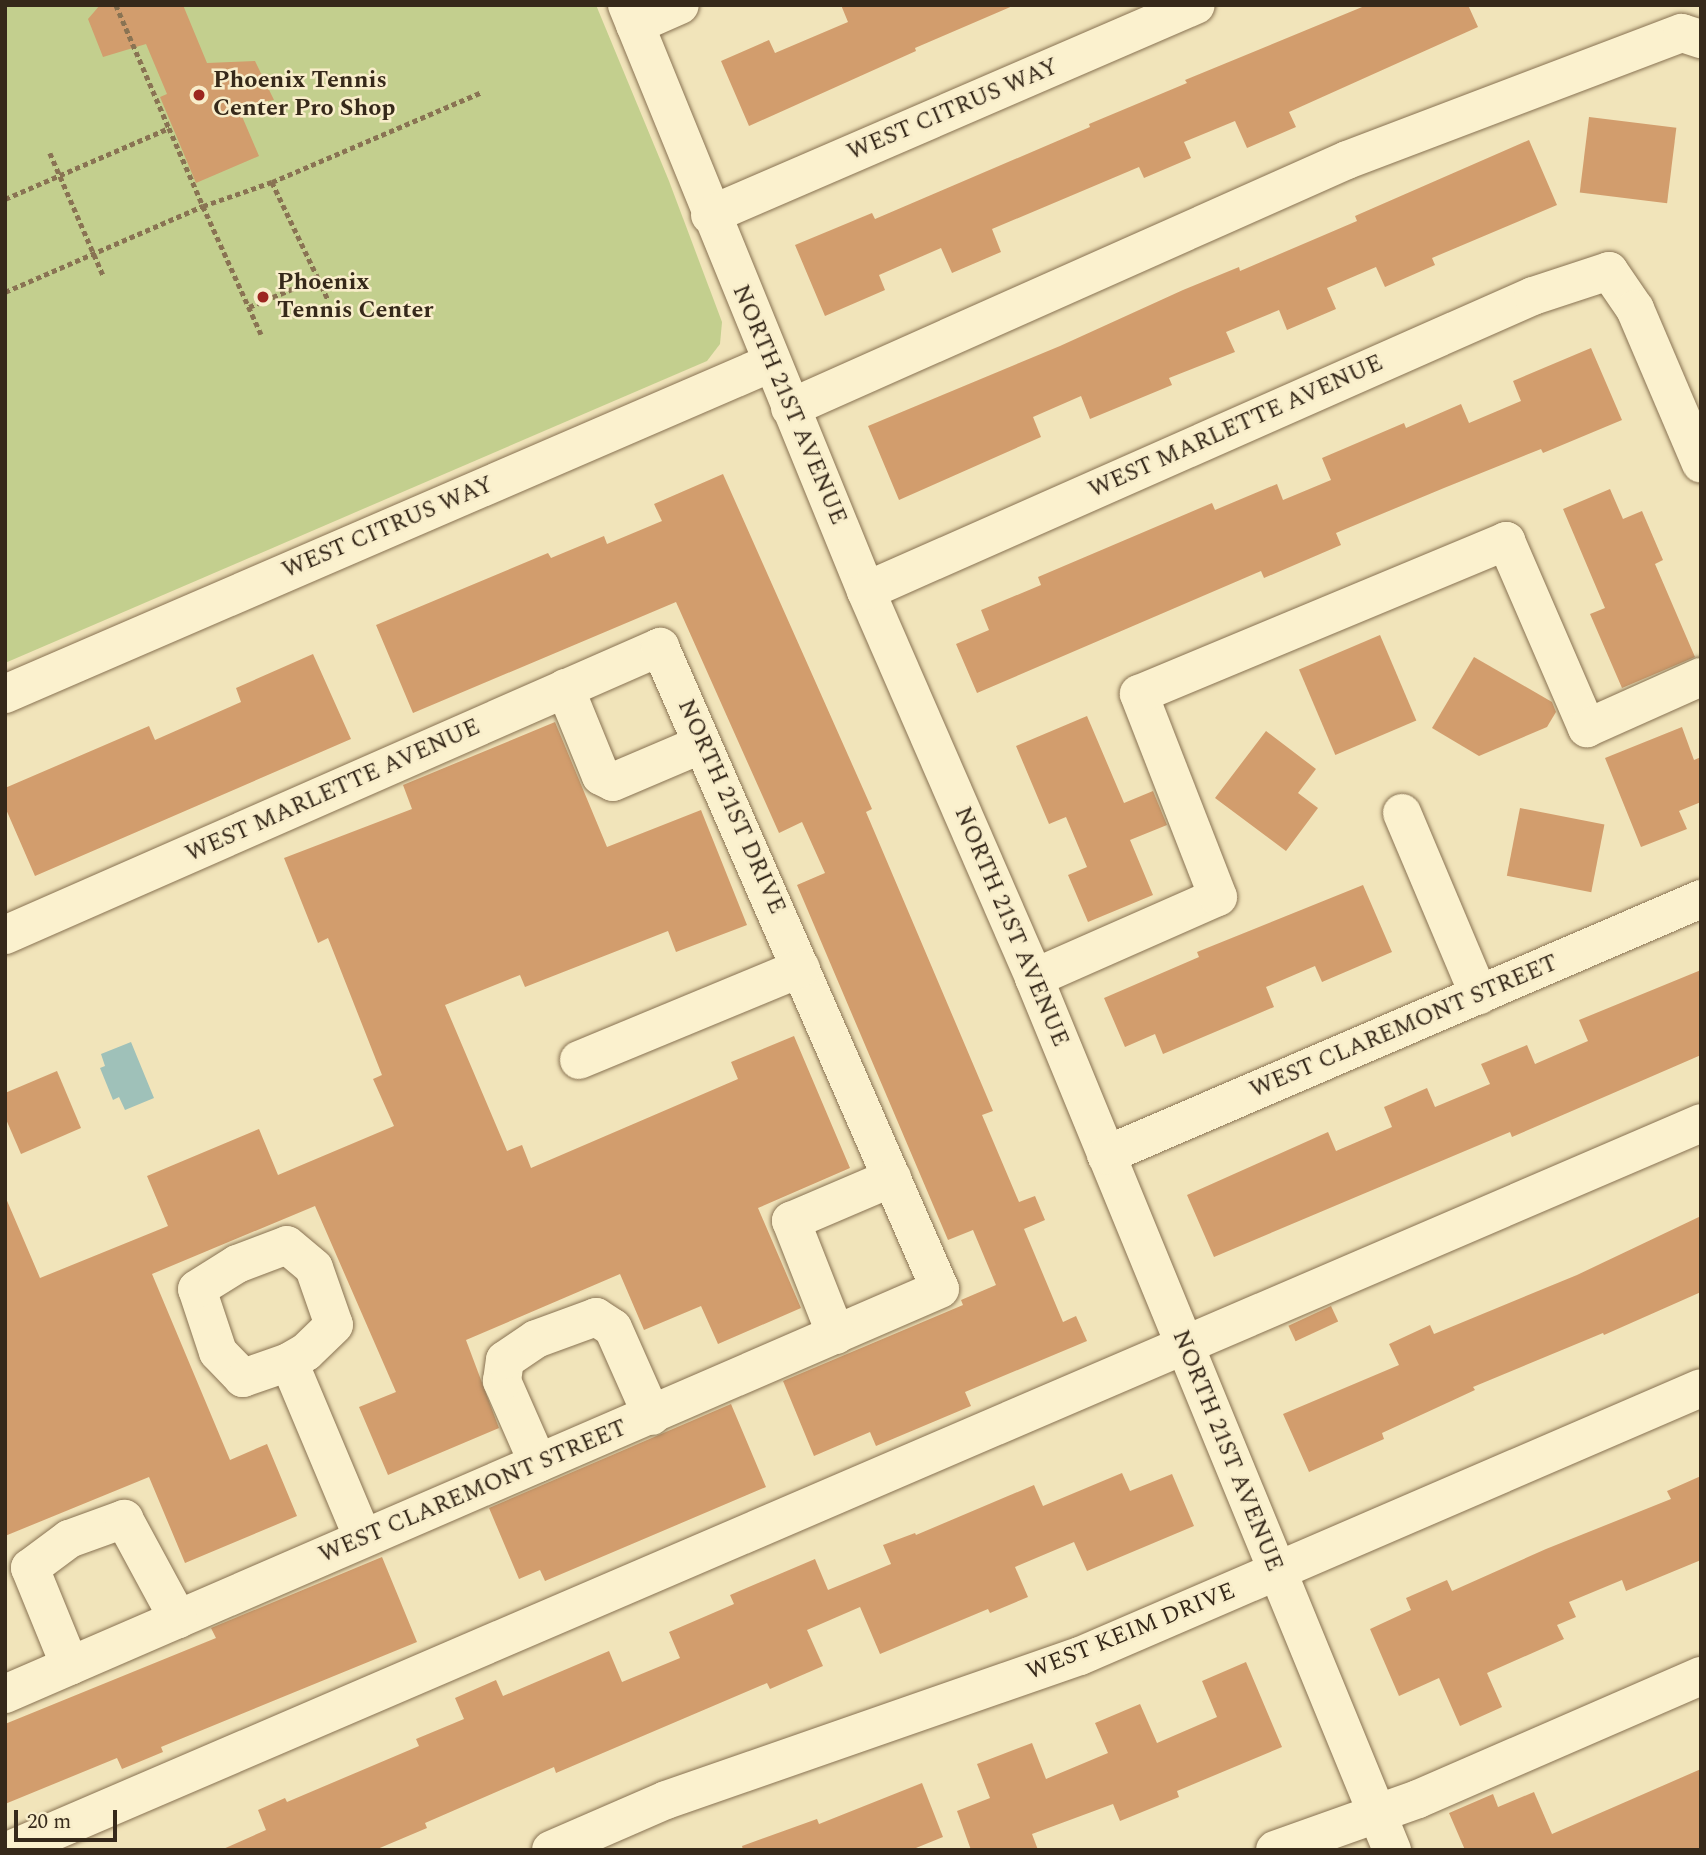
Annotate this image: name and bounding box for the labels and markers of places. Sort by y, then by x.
place label: Phoenix Tennis Center Pro Shop [213,67,395,123]
marker: Phoenix Tennis Center Pro Shop [191,87,207,103]
place label: Phoenix Tennis Center [277,269,434,325]
marker: Phoenix Tennis Center [255,289,271,305]

